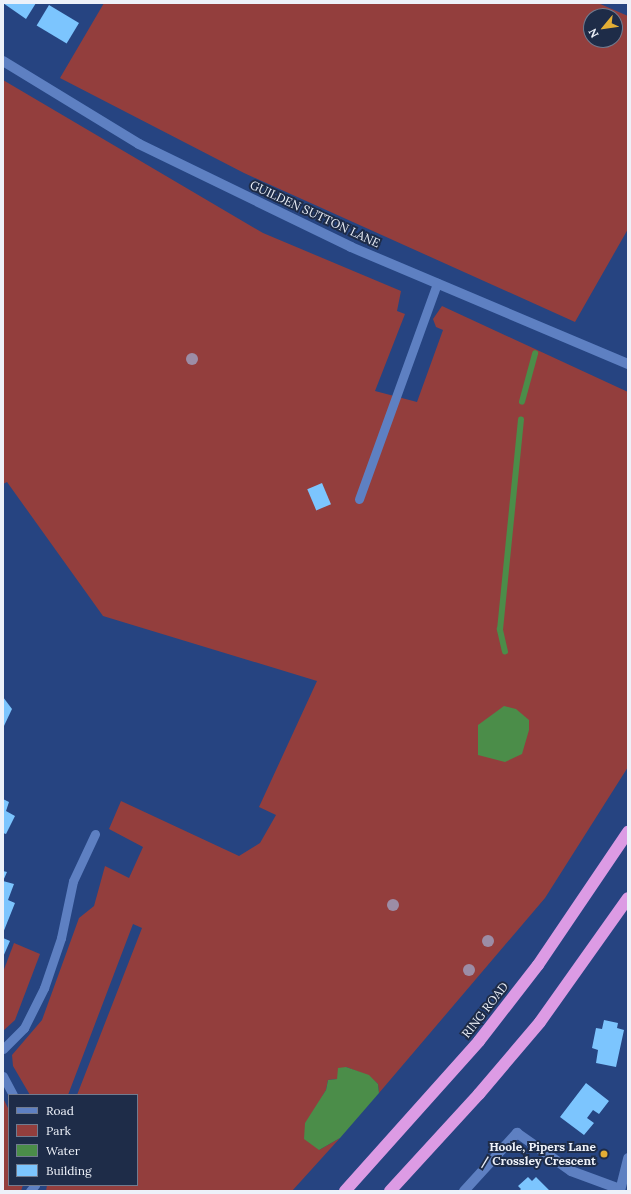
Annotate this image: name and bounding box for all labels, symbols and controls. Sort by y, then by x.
north arrow [583,8,623,48]
text: N [585,26,602,40]
street label: GUILDEN SUTTON LANE [248,177,382,251]
street label: RING ROAD [459,979,511,1041]
legend [8,1094,138,1186]
text: Road [46,1103,74,1118]
text: Park [46,1123,71,1138]
place label: Hoole, Pipers Lane / Crossley Crescent [481,1140,596,1168]
text: Water [46,1143,80,1158]
marker: Hoole, Pipers Lane / Crossley Crescent [599,1149,609,1159]
text: Building [46,1163,92,1178]

